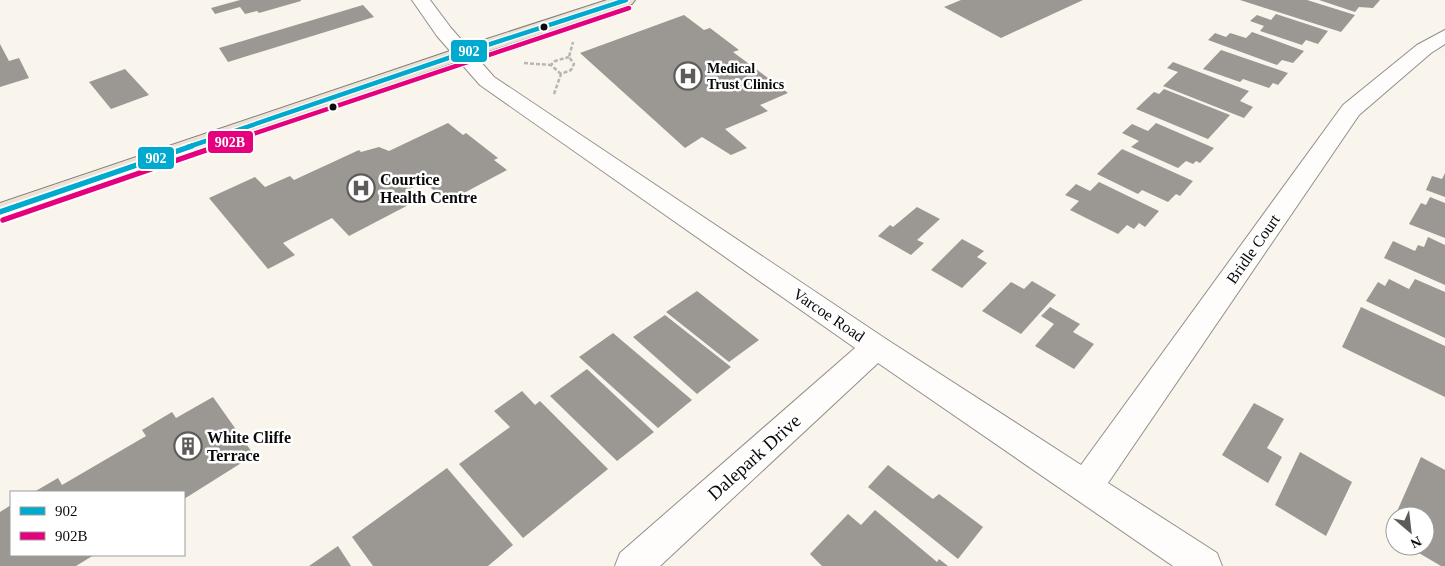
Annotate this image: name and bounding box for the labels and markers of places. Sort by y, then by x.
unlabelled marker [539,22,549,32]
hospital icon: Medical Trust Clinics [673,61,703,91]
place label: Medical Trust Clinics [707,61,785,92]
unlabelled marker [328,102,338,112]
place label: Courtice Health Centre [380,171,477,206]
hospital icon: Courtice Health Centre [346,173,376,203]
place label: White Cliffe Terrace [207,429,291,464]
building icon: White Cliffe Terrace [173,431,203,461]

